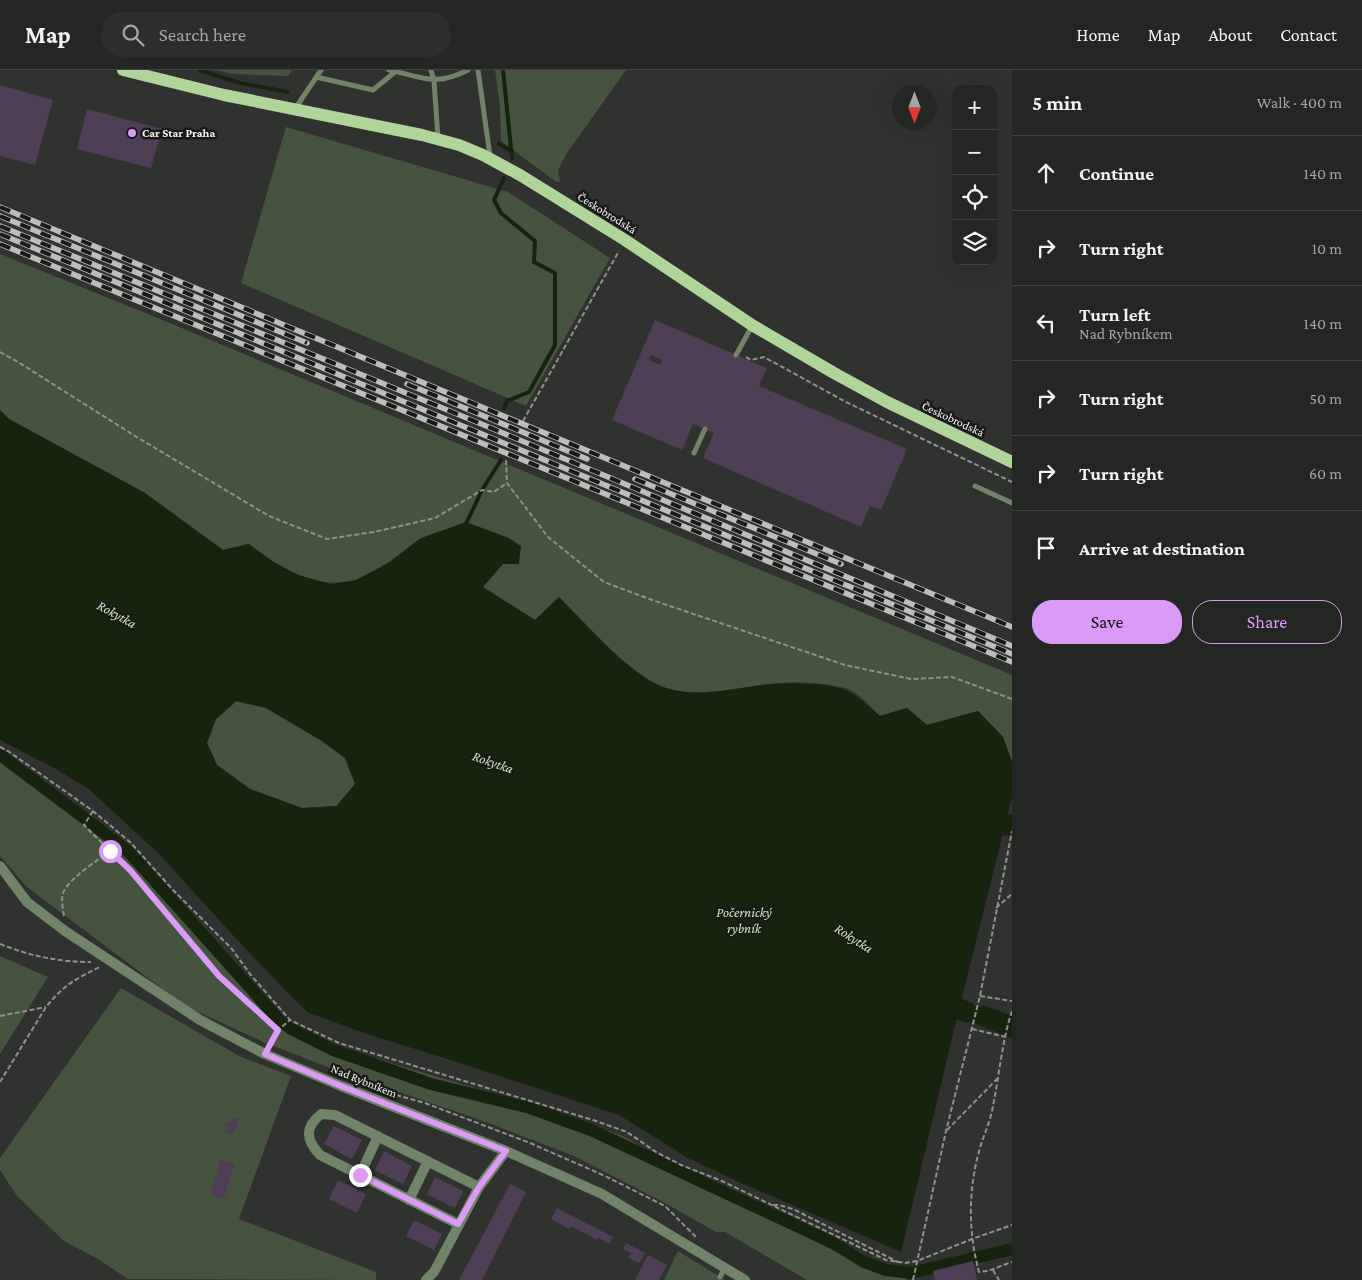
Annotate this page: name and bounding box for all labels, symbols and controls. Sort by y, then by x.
search box [101,12,451,57]
text: Map [25,21,71,48]
icon: search [119,21,147,49]
text: Search here [159,24,246,45]
text: Home [1077,25,1120,45]
text: Map [1148,25,1180,45]
text: About [1208,25,1252,45]
text: Contact [1280,25,1337,45]
north arrow [892,85,937,130]
map controls [952,85,997,265]
button: + [952,85,997,130]
text: 5 min [1032,91,1082,115]
text: Walk · 400 m [1257,94,1342,111]
place label: Car Star Praha [142,126,215,140]
marker: Car Star Praha [126,127,138,139]
button: − [952,130,997,175]
icon: ahead [1032,159,1060,187]
text: Continue [1079,163,1154,184]
text: 140 m [1304,165,1342,182]
button: locate [952,175,997,220]
street label: Českobrodská [575,189,639,237]
button: layers [952,220,997,265]
icon: right [1032,234,1060,262]
text: Turn right [1079,238,1164,259]
text: 10 m [1312,240,1342,257]
text: Turn left [1079,304,1151,325]
icon: left [1032,309,1060,337]
text: 140 m [1304,315,1342,332]
text: Nad Rybníkem [1079,325,1173,342]
icon: right [1032,384,1060,412]
text: Turn right [1079,388,1164,409]
text: 50 m [1310,390,1342,407]
street label: Českobrodská [920,399,987,440]
icon: right [1032,459,1060,487]
text: Turn right [1079,463,1164,484]
text: 60 m [1309,465,1342,482]
icon: arrive [1032,534,1060,562]
text: Arrive at destination [1079,538,1245,559]
water label: Rokytka [95,597,140,631]
button: Save [1032,600,1182,644]
button: Share [1192,600,1342,644]
water label: Rokytka [470,748,516,777]
route start [99,840,122,863]
water label: Počernický rybník [716,904,773,936]
water label: Rokytka [832,920,876,956]
street label: Nad Rybníkem [329,1061,399,1101]
route end [349,1164,372,1187]

